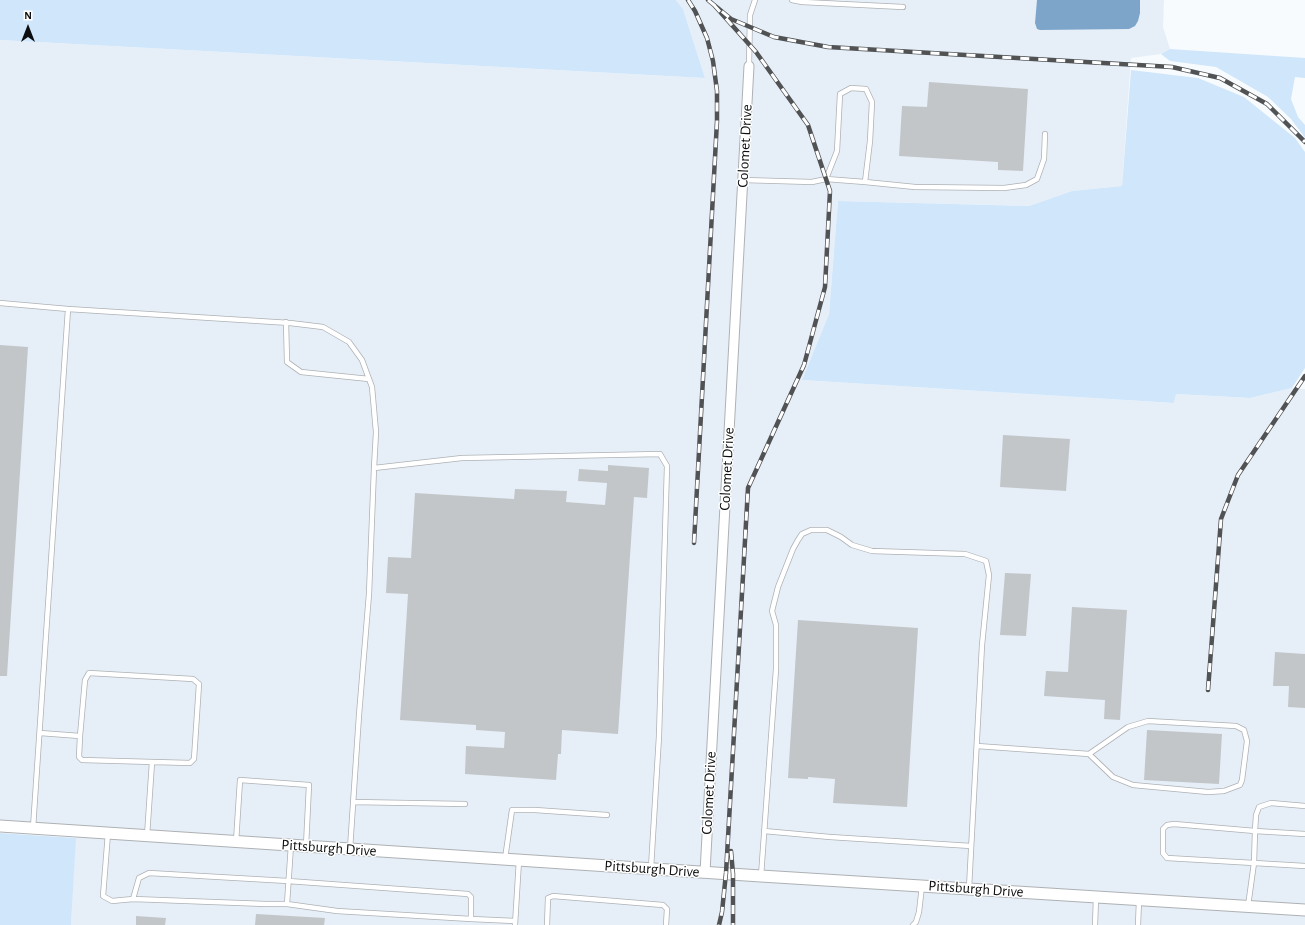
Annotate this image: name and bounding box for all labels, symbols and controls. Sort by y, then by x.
north arrow [8,8,48,48]
text: N [24,10,32,21]
street label: Colomet Drive [734,104,756,188]
street label: Colomet Drive [716,427,738,511]
street label: Colomet Drive [698,751,720,835]
street label: Pittsburgh Drive [281,836,377,860]
street label: Pittsburgh Drive [604,857,700,881]
street label: Pittsburgh Drive [928,877,1024,901]

